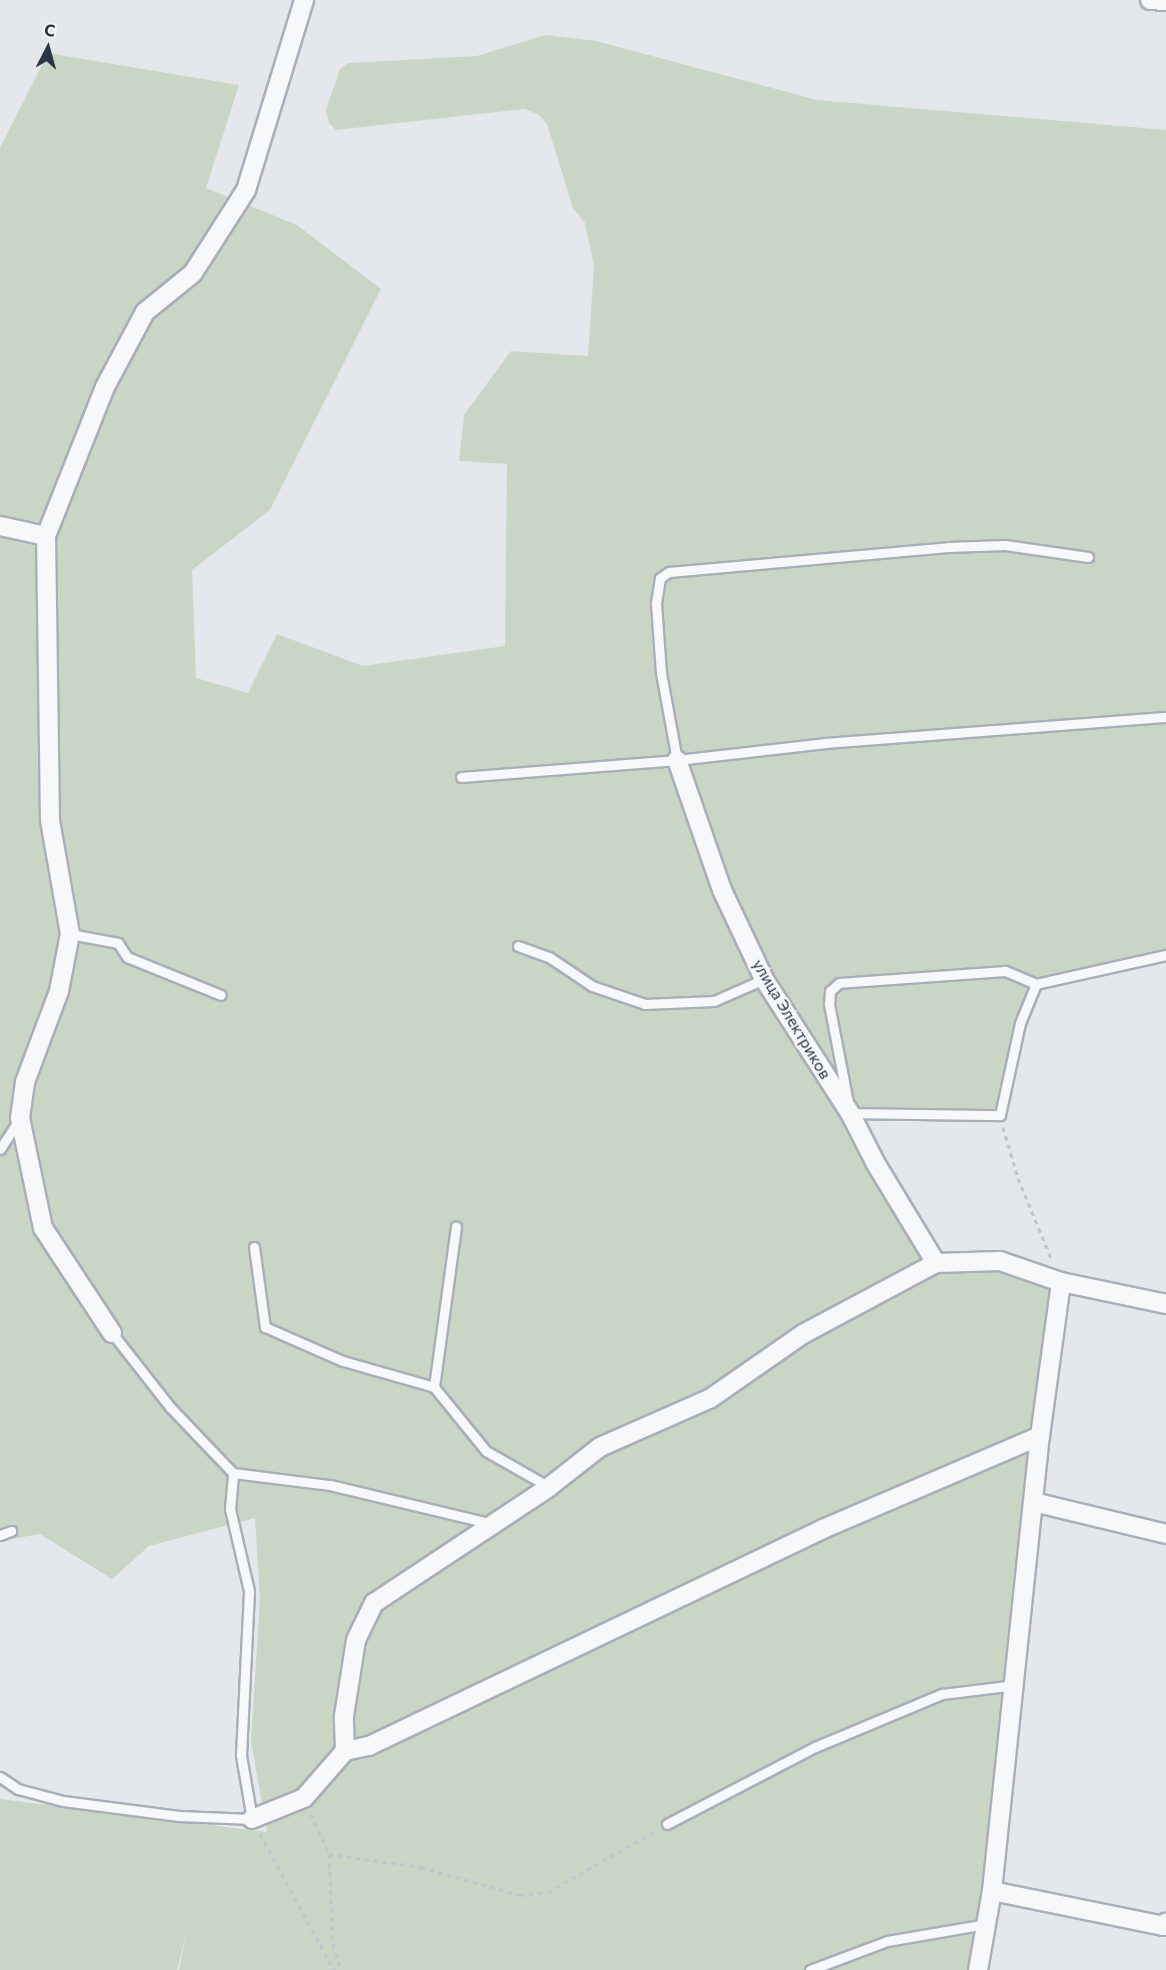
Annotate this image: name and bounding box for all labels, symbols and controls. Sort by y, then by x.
north arrow [18,18,78,78]
text: С [44,20,56,40]
street label: улица Электриков [749,956,835,1082]

